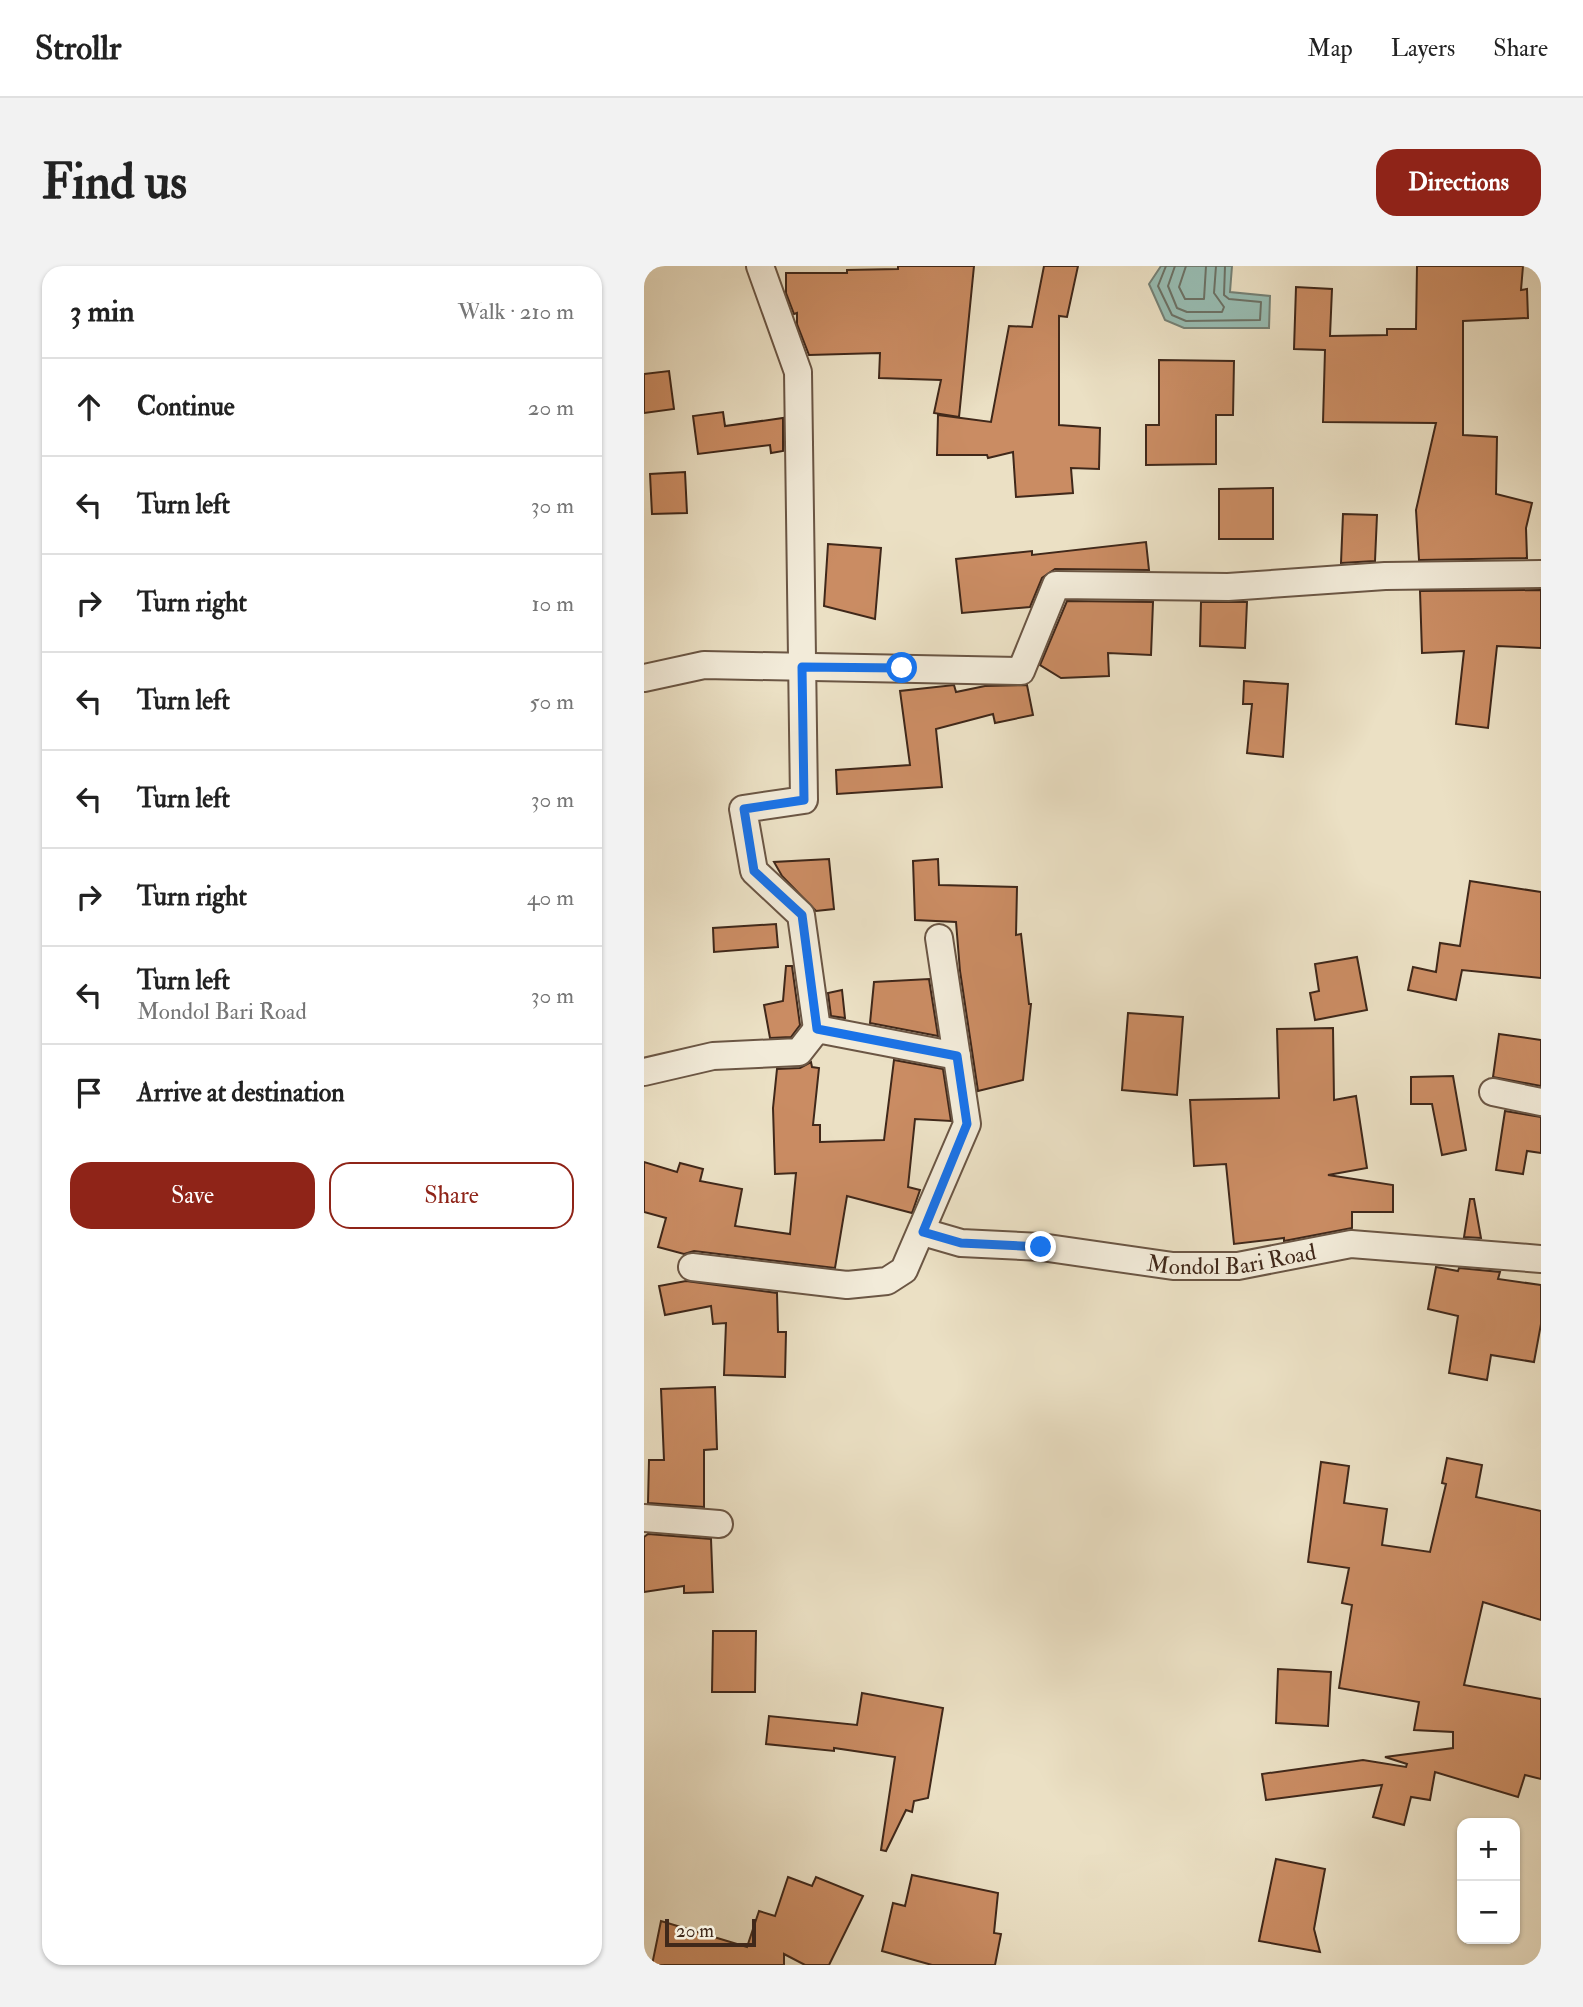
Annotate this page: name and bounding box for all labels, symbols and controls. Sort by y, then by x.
text: Strollr [35,28,121,69]
text: Map [1308,33,1353,64]
text: Layers [1391,33,1455,64]
text: Share [1493,33,1548,64]
button: Directions [1376,149,1541,216]
text: Find us [42,152,187,213]
text: 3 min [70,293,135,330]
text: Walk · 210 m [458,297,574,326]
icon: ahead [70,388,108,426]
text: Continue [137,391,235,423]
text: 20 m [528,393,574,422]
icon: left [70,486,108,524]
text: Turn left [137,489,230,521]
text: 30 m [531,491,574,520]
icon: right [70,584,108,622]
text: Turn right [137,587,247,619]
text: 10 m [531,589,574,618]
route start [886,652,917,683]
icon: left [70,682,108,720]
text: Turn left [137,685,230,717]
text: 50 m [530,687,574,716]
icon: left [70,780,108,818]
text: Turn left [137,783,230,815]
text: 30 m [531,785,574,814]
icon: right [70,878,108,916]
text: Turn right [137,881,247,913]
text: 40 m [527,883,574,912]
text: Turn left [137,965,230,997]
icon: left [70,976,108,1014]
text: 30 m [531,981,574,1010]
text: Mondol Bari Road [137,997,307,1026]
icon: arrive [70,1074,108,1112]
text: Arrive at destination [137,1077,345,1109]
button: Save [70,1162,315,1229]
button: Share [329,1162,574,1229]
route end [1025,1231,1056,1262]
street label: Mondol Bari Road [1145,1237,1318,1281]
map controls [1457,1818,1520,1944]
button: + [1457,1818,1520,1881]
button: − [1457,1881,1520,1944]
scale bar [665,1916,756,1948]
text: 20 m [676,1919,714,1943]

